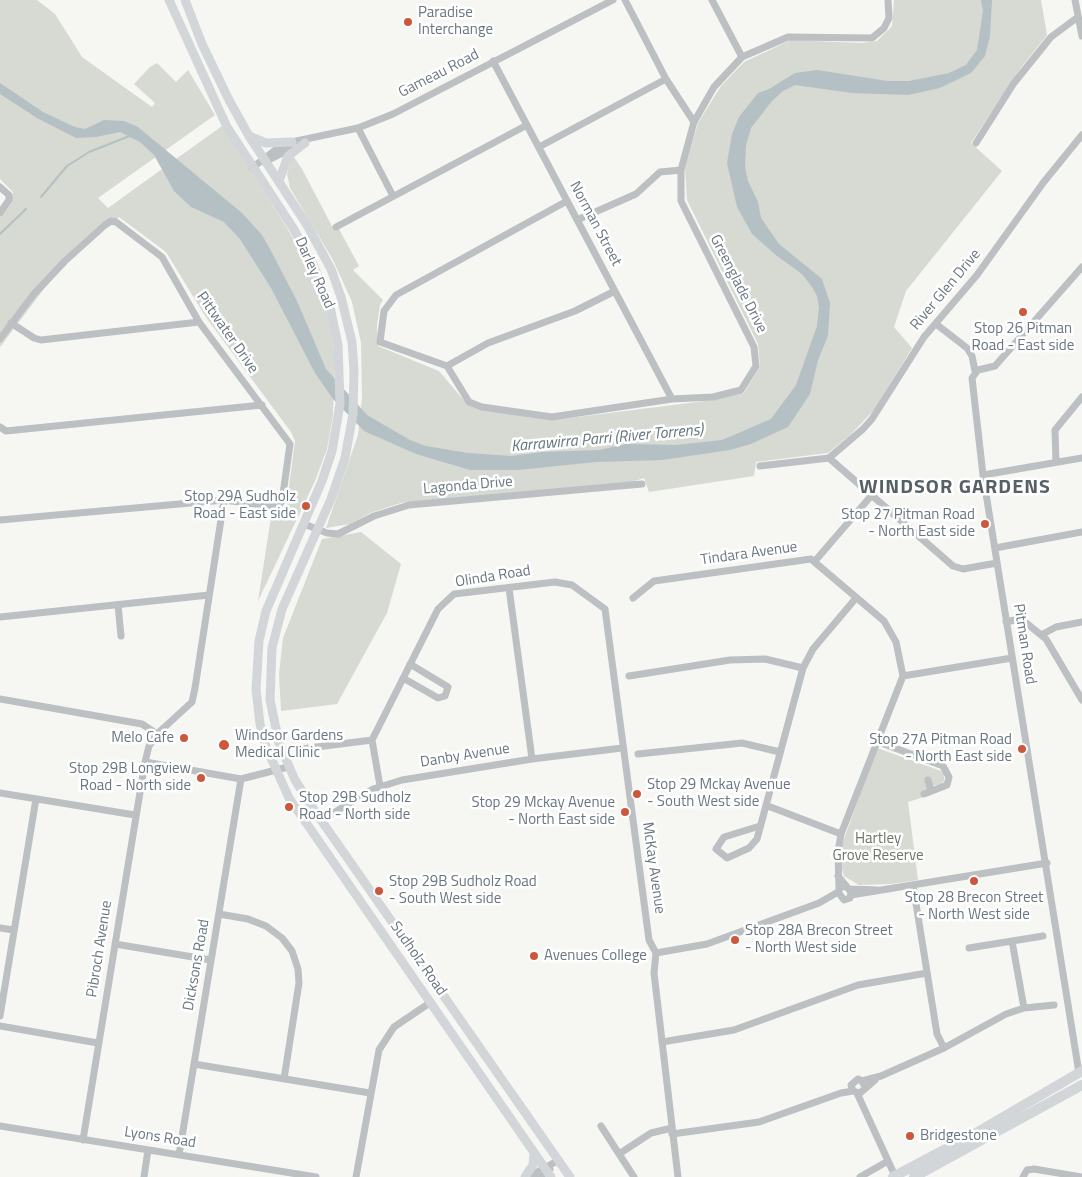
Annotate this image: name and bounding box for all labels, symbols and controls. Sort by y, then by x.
place label: Paradise Interchange [418,4,493,39]
marker: Paradise Interchange [402,16,414,28]
street label: Gameau Road [396,46,482,102]
street label: Norman Street [565,179,625,269]
street label: Greenglade Drive [706,232,770,336]
street label: Darley Road [290,234,338,312]
street label: River Glen Drive [907,246,985,334]
street label: Pittwater Drive [192,289,262,377]
marker: Stop 26 Pitman Road - East side [1017,306,1029,318]
place label: Stop 26 Pitman Road - East side [972,320,1074,355]
water label: Karrawirra Parri (River Torrens) [510,421,704,457]
street label: Lagonda Drive [422,473,514,499]
district label: WINDSOR GARDENS [857,476,1053,500]
place label: Stop 29A Sudholz Road - East side [184,488,296,523]
marker: Stop 29A Sudholz Road - East side [300,500,312,512]
place label: Stop 27 Pitman Road - North East side [841,506,975,541]
marker: Stop 27 Pitman Road - North East side [979,518,991,530]
street label: Tindara Avenue [699,538,799,570]
street label: Olinda Road [454,562,532,592]
street label: Pitman Road [1009,602,1039,686]
place label: Windsor Gardens Medical Clinic [235,727,343,762]
place label: Melo Cafe [111,729,174,747]
place label: Stop 27A Pitman Road - North East side [869,731,1012,766]
marker: Melo Cafe [178,732,190,744]
marker: Windsor Gardens Medical Clinic [217,738,231,752]
street label: Danby Avenue [419,740,511,772]
marker: Stop 27A Pitman Road - North East side [1016,743,1028,755]
place label: Stop 29B Longview Road - North side [69,760,191,795]
marker: Stop 29B Longview Road - North side [195,772,207,784]
place label: Stop 29 Mckay Avenue - South West side [647,776,791,811]
marker: Stop 29 Mckay Avenue - South West side [631,788,643,800]
place label: Stop 29B Sudholz Road - North side [299,789,411,824]
place label: Stop 29 Mckay Avenue - North East side [471,794,615,829]
marker: Stop 29B Sudholz Road - North side [283,801,295,813]
marker: Stop 29 Mckay Avenue - North East side [619,806,631,818]
street label: McKay Avenue [638,821,668,915]
park label: Hartley Grove Reserve [832,830,924,865]
place label: Stop 29B Sudholz Road - South West side [389,873,537,908]
marker: Stop 28 Brecon Street - North West side [968,875,980,887]
marker: Stop 29B Sudholz Road - South West side [373,885,385,897]
place label: Stop 28 Brecon Street - North West side [905,889,1043,924]
street label: Pibroch Avenue [83,899,117,999]
street label: Dicksons Road [180,918,214,1012]
street label: Sudholz Road [386,919,450,999]
place label: Stop 28A Brecon Street - North West side [745,922,893,957]
marker: Stop 28A Brecon Street - North West side [729,934,741,946]
place label: Avenues College [544,947,647,965]
marker: Avenues College [528,950,540,962]
street label: Lyons Road [123,1123,197,1153]
place label: Bridgestone [920,1127,997,1145]
marker: Bridgestone [904,1130,916,1142]

